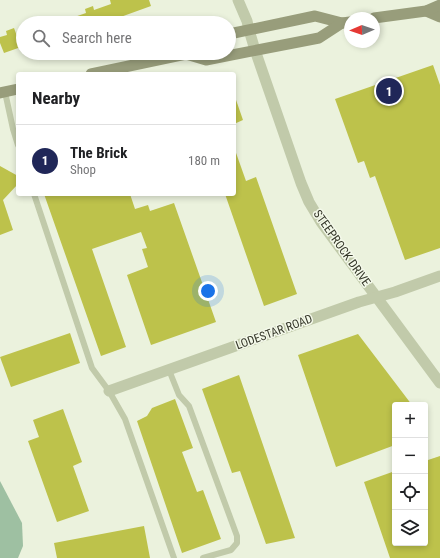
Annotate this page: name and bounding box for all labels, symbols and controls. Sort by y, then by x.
north arrow [344,12,380,48]
search box [16,16,236,60]
icon: search [30,27,52,49]
text: Search here [62,29,132,47]
pin: 1 [376,76,402,106]
text: Nearby [32,88,80,108]
text: The Brick [70,144,127,162]
text: 1 [42,153,48,168]
text: 180 m [188,153,220,168]
text: Shop [70,162,96,177]
street label: STEEPROCK DRIVE [311,207,373,289]
your location [198,281,218,301]
street label: LODESTAR ROAD [234,312,314,352]
map controls [392,402,428,546]
button: + [392,402,428,438]
button: − [392,438,428,474]
button: locate [392,474,428,510]
button: layers [392,510,428,546]

